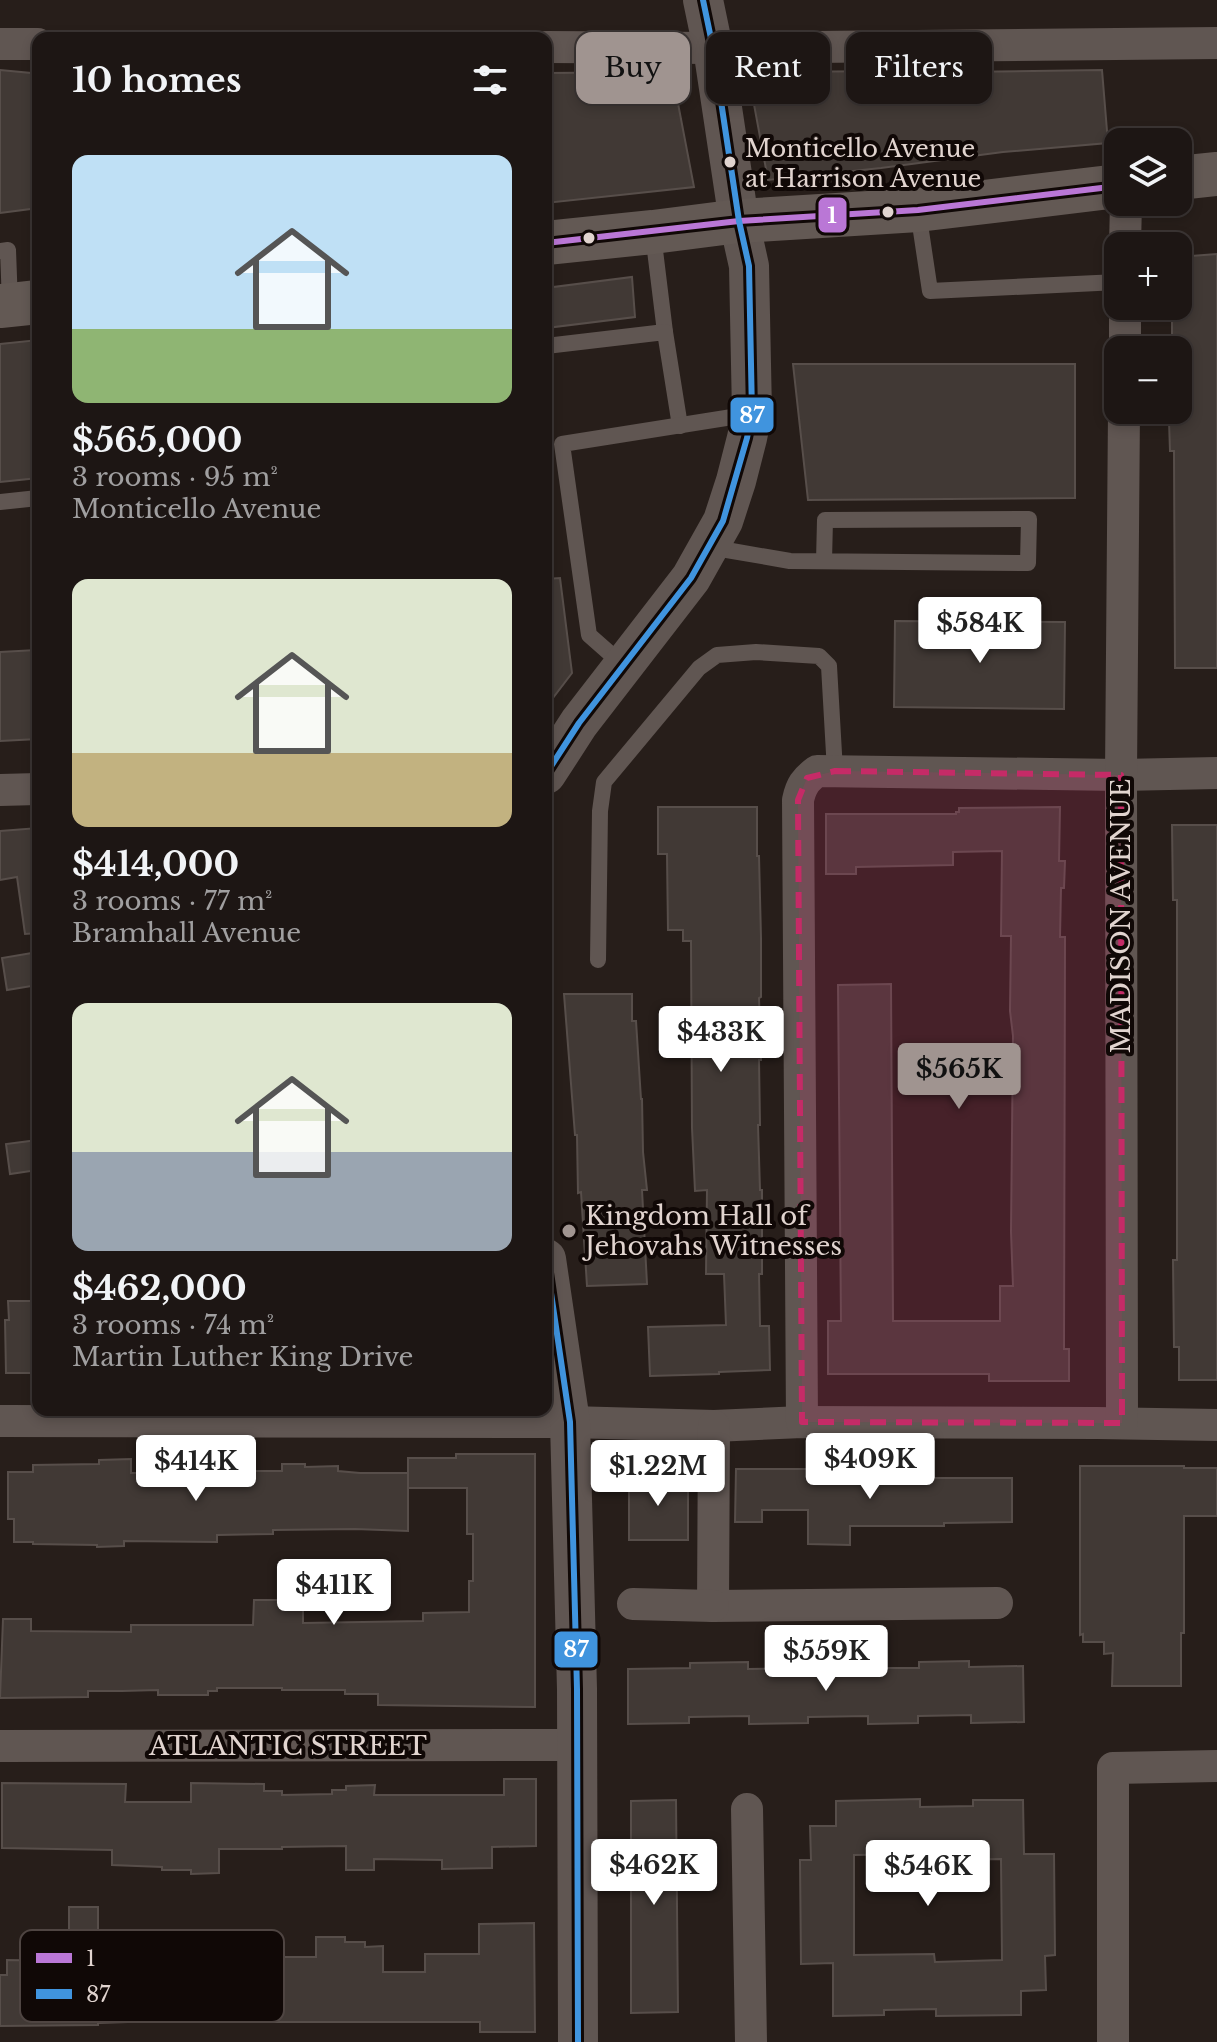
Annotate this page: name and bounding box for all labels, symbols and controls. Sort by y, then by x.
chip: Buy [576,32,690,104]
chip: Rent [706,32,830,104]
chip: Filters [846,32,992,104]
icon: filters [468,58,512,102]
text: 10 homes [72,59,242,101]
map controls [1104,128,1192,424]
button: layers [1104,128,1192,216]
place label: Monticello Avenue at Harrison Avenue [745,134,981,193]
marker: Monticello Avenue at Harrison Avenue [722,154,738,170]
line badge: 1 [817,196,848,234]
text: 1 [827,202,837,229]
unlabelled marker [880,204,896,220]
icon: home [220,207,364,351]
unlabelled marker [581,230,597,246]
button: + [1104,232,1192,320]
button: − [1104,336,1192,424]
line badge: 87 [729,396,775,434]
text: 87 [739,402,765,429]
text: $565,000 [72,419,243,461]
text: 3 rooms · 95 m² [72,461,278,493]
text: Monticello Avenue [72,493,321,525]
pin: $584K [924,597,1036,665]
text: $584K [936,607,1024,639]
icon: home [220,631,364,775]
street label: MADISON AVENUE [1105,779,1137,1053]
text: $414,000 [72,843,239,885]
text: 3 rooms · 77 m² [72,885,273,917]
text: Bramhall Avenue [72,917,301,949]
pin: $433K [665,1006,777,1074]
text: $433K [677,1016,765,1048]
pin: $565K [903,1043,1015,1111]
text: $565K [916,1053,1002,1085]
icon: home [220,1055,364,1199]
place label: Kingdom Hall of Jehovahs Witnesses [582,1200,842,1262]
marker: Kingdom Hall of Jehovahs Witnesses [560,1222,578,1240]
text: $462,000 [72,1267,247,1309]
text: 3 rooms · 74 m² [72,1309,274,1341]
text: Martin Luther King Drive [72,1341,413,1373]
pin: $409K [814,1433,926,1501]
pin: $414K [140,1435,252,1503]
pin: $1.22M [593,1440,723,1508]
text: $409K [824,1443,916,1475]
text: $414K [154,1445,238,1477]
text: $1.22M [609,1450,707,1482]
pin: $411K [278,1559,390,1627]
text: $411K [295,1569,373,1601]
pin: $559K [770,1625,882,1693]
line badge: 87 [553,1630,599,1669]
text: $559K [783,1635,869,1667]
text: 87 [563,1636,589,1663]
street label: ATLANTIC STREET [148,1730,427,1762]
pin: $462K [598,1839,710,1907]
pin: $546K [872,1840,984,1908]
text: $462K [609,1849,699,1881]
text: $546K [884,1850,972,1882]
legend [20,1930,284,2022]
text: 1 [86,1945,96,1972]
text: 87 [86,1981,111,2008]

